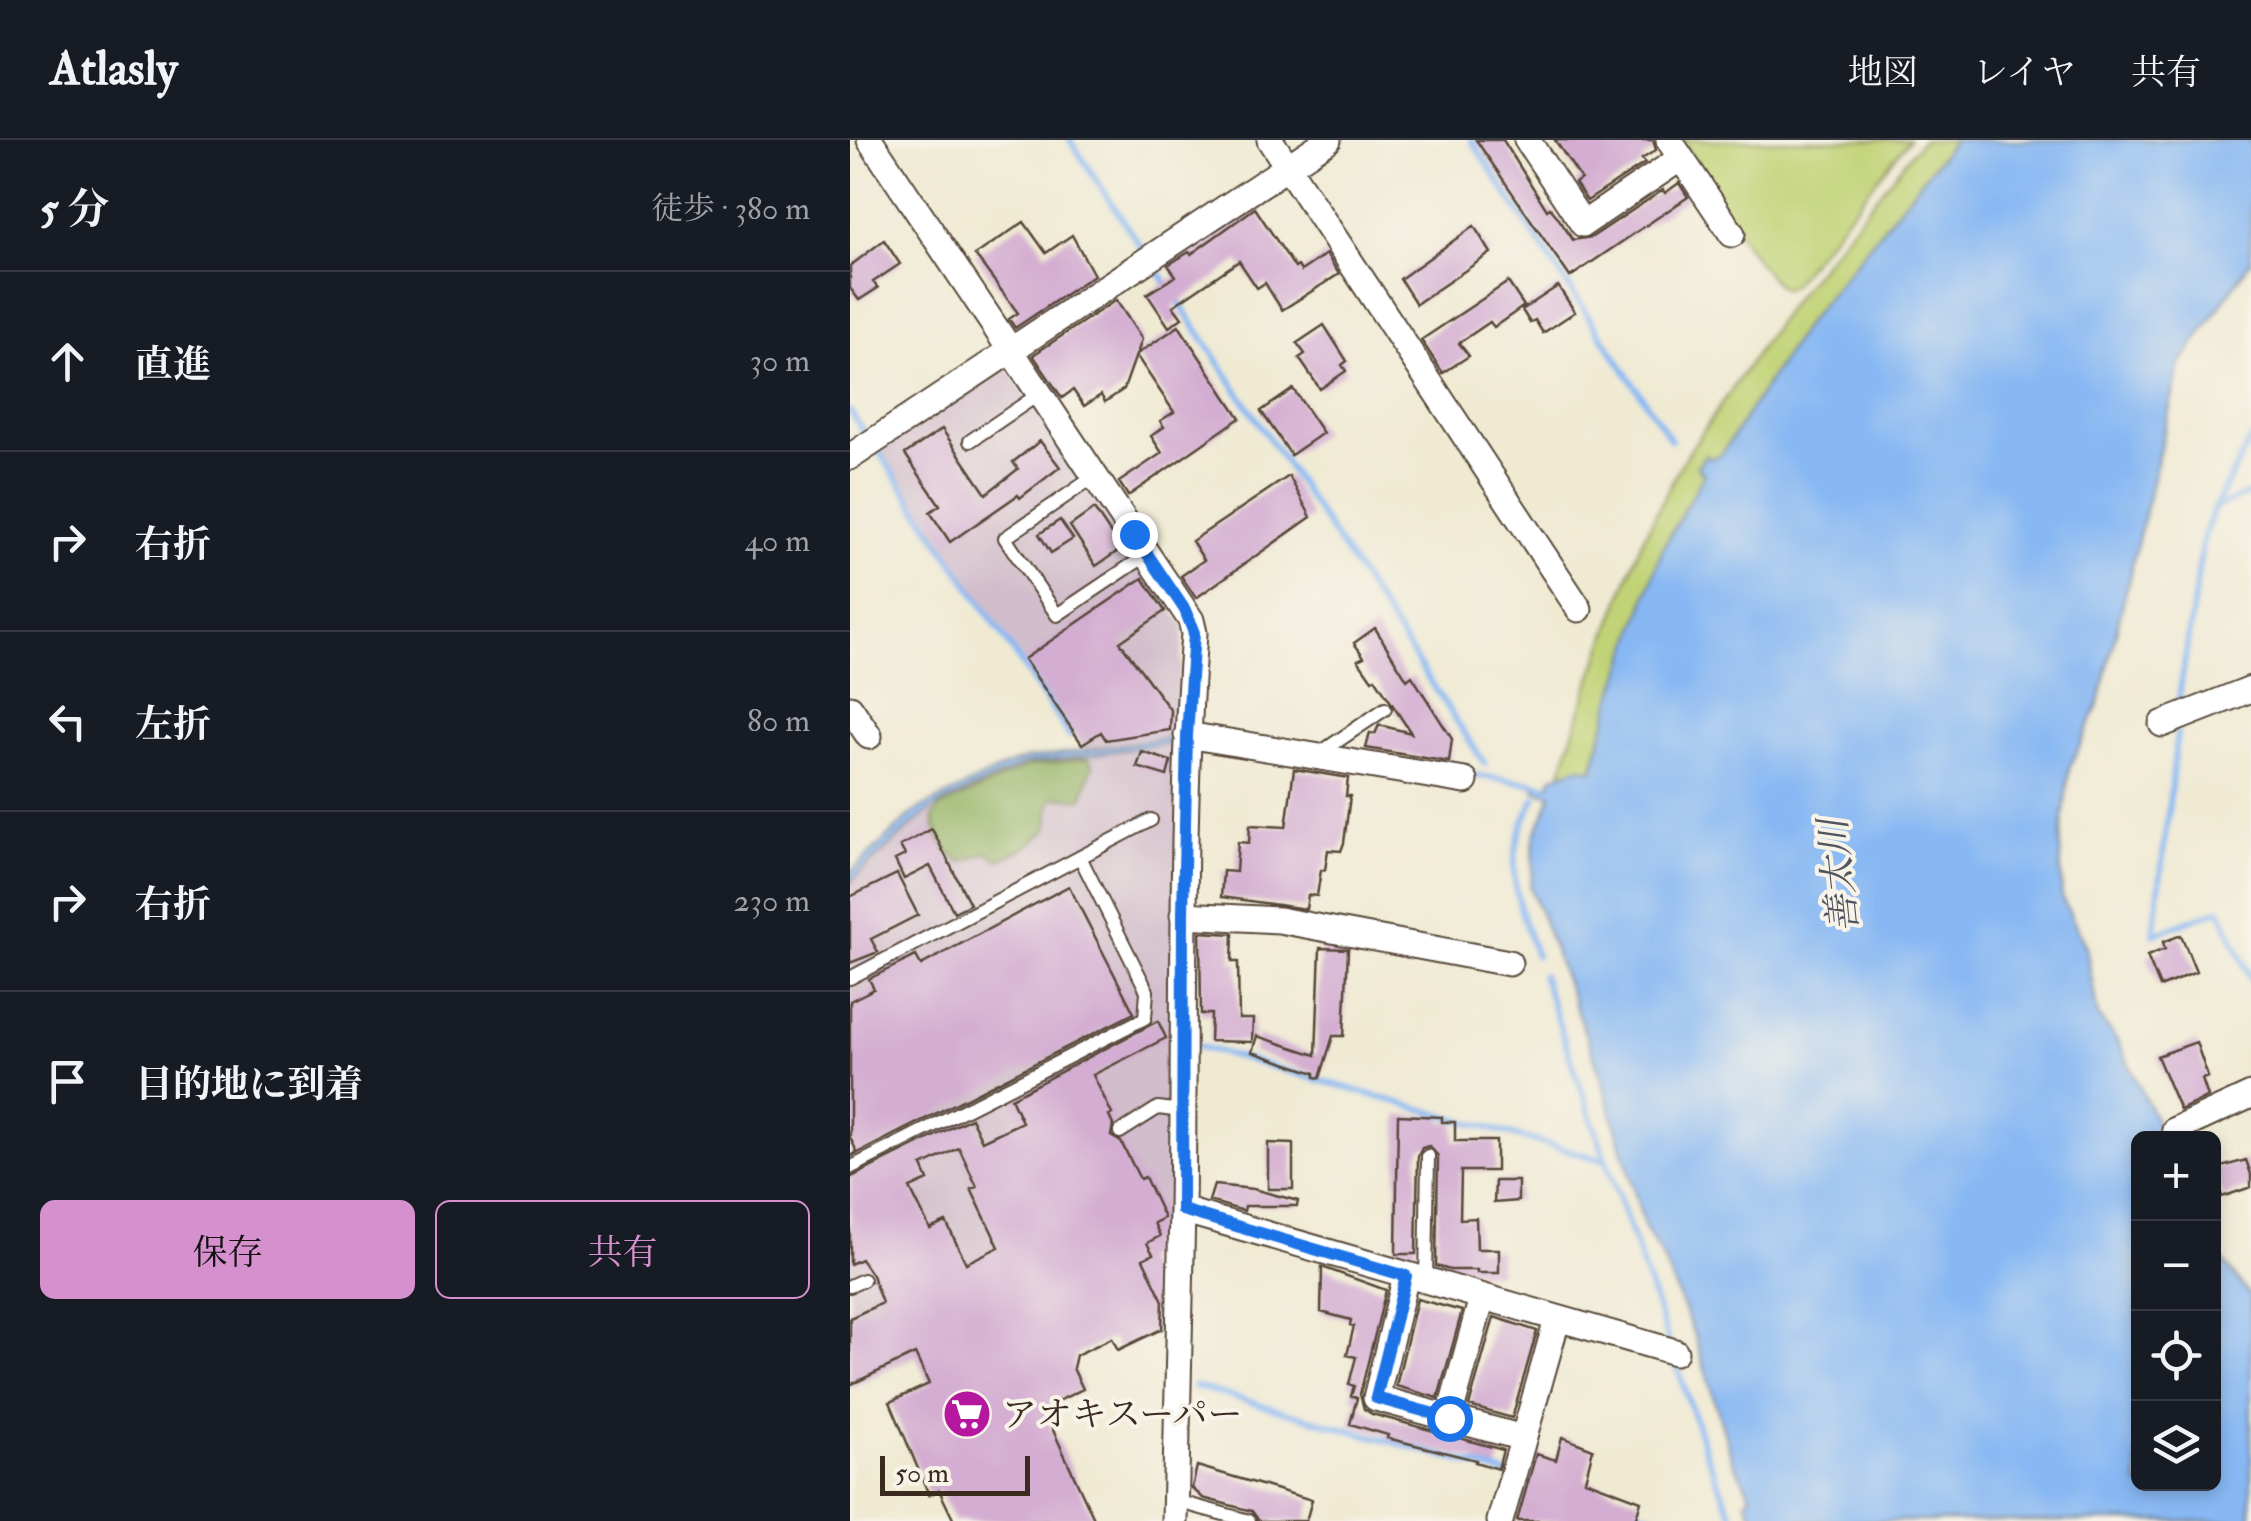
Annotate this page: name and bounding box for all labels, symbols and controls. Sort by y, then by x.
text: Atlasly [50,39,178,99]
text: 地図 [1848,51,1918,95]
text: レイヤ [1973,51,2076,95]
text: 共有 [2131,51,2201,95]
text: 5 分 [40,184,109,236]
text: 徒歩 · 380 m [651,189,810,229]
icon: ahead [40,334,95,389]
text: 直進 [135,341,211,389]
text: 30 m [750,341,810,381]
route end [1112,512,1158,558]
icon: right [40,514,95,569]
text: 右折 [135,521,211,569]
text: 40 m [745,521,810,561]
icon: left [40,694,95,749]
text: 左折 [135,701,211,749]
text: 80 m [747,701,810,741]
water label: 善太川 [1809,813,1869,935]
icon: right [40,874,95,929]
text: 右折 [135,881,211,929]
text: 230 m [734,881,810,921]
icon: arrive [40,1054,95,1109]
text: 目的地に到着 [135,1061,363,1109]
map controls [2131,1131,2221,1491]
button: + [2131,1131,2221,1221]
button: 保存 [40,1200,415,1299]
button: 共有 [435,1200,810,1299]
button: − [2131,1221,2221,1311]
button: locate [2131,1311,2221,1401]
supermarket icon: アオキスーパー [941,1388,993,1440]
place label: アオキスーパー [1002,1393,1242,1437]
route start [1427,1396,1473,1442]
button: layers [2131,1401,2221,1491]
scale bar [880,1451,1030,1496]
text: 50 m [895,1456,949,1491]

